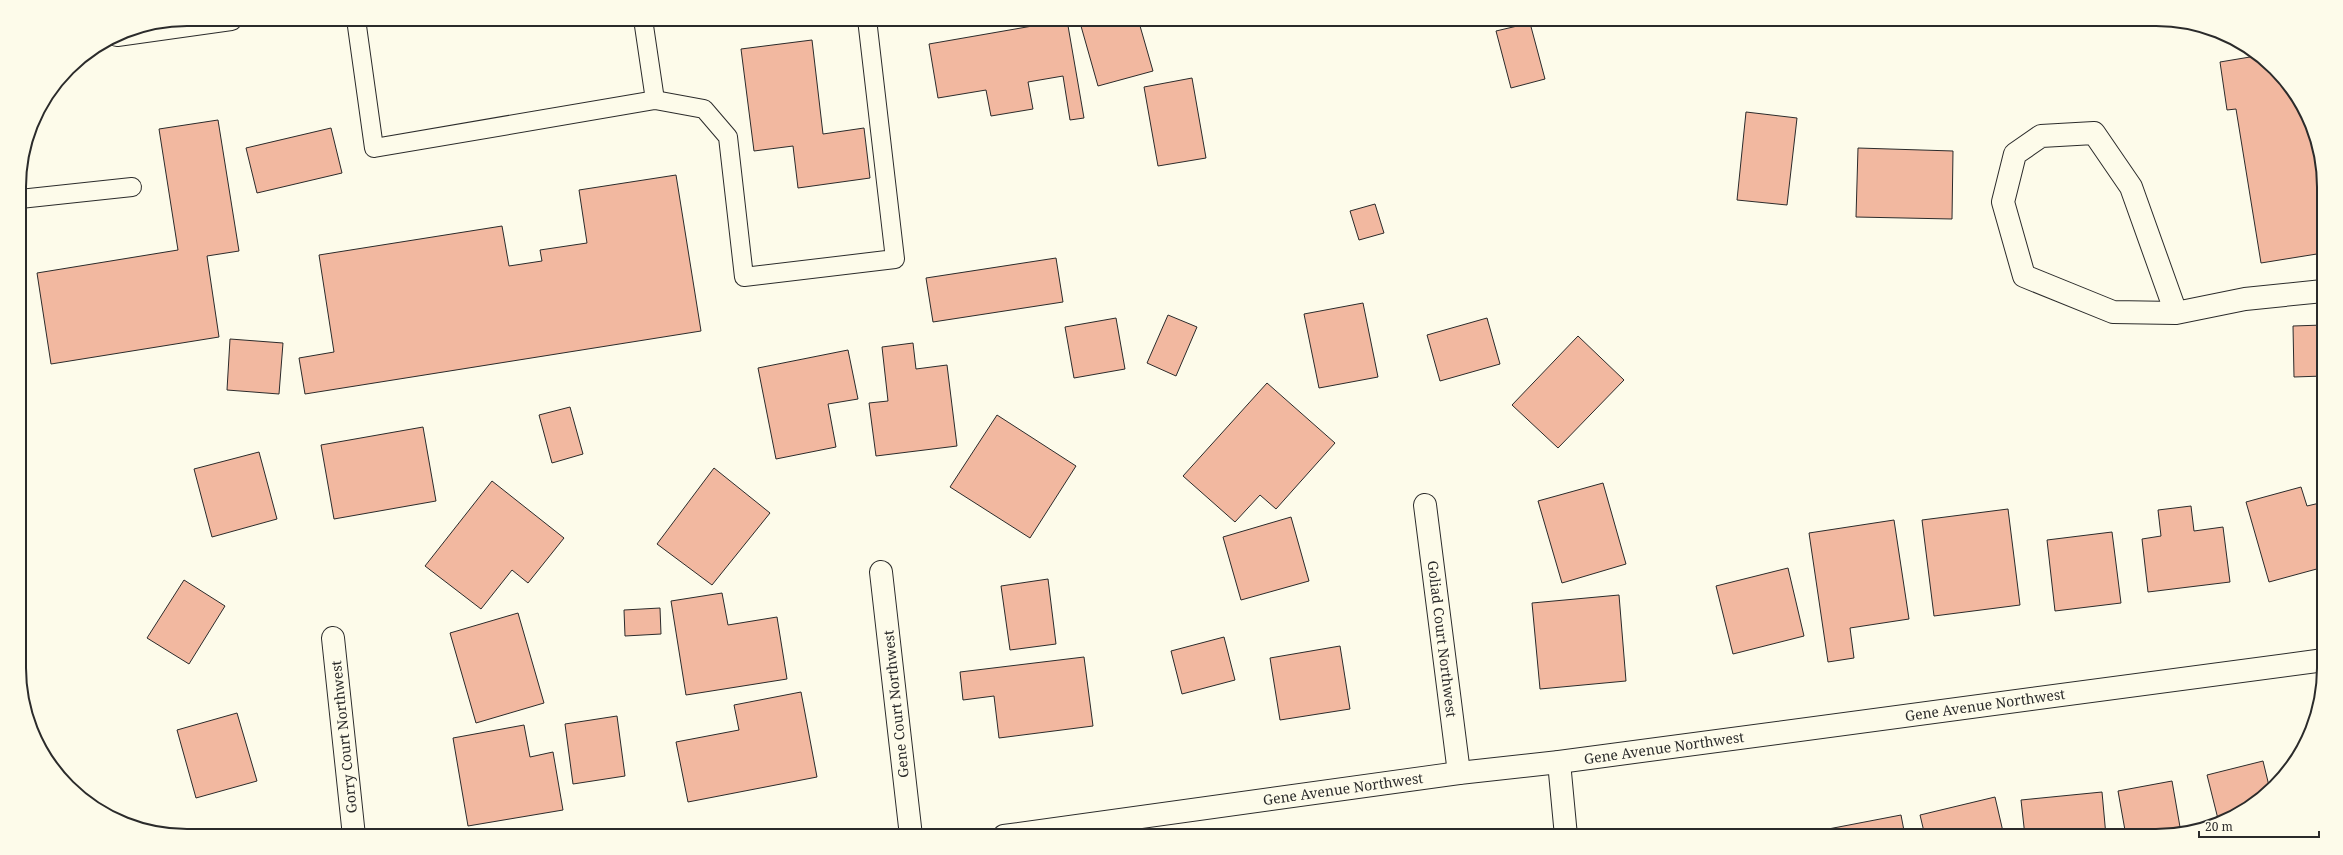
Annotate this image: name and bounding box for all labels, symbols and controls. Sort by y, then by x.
street label: Goliad Court Northwest [1423,560,1462,718]
street label: Gene Court Northwest [878,629,913,779]
street label: Gorry Court Northwest [326,660,361,814]
street label: Gene Avenue Northwest [1904,684,2066,725]
street label: Gene Avenue Northwest [1583,727,1745,768]
street label: Gene Avenue Northwest [1262,768,1424,809]
scale bar [2199,813,2319,839]
text: 20 m [2205,818,2233,835]

